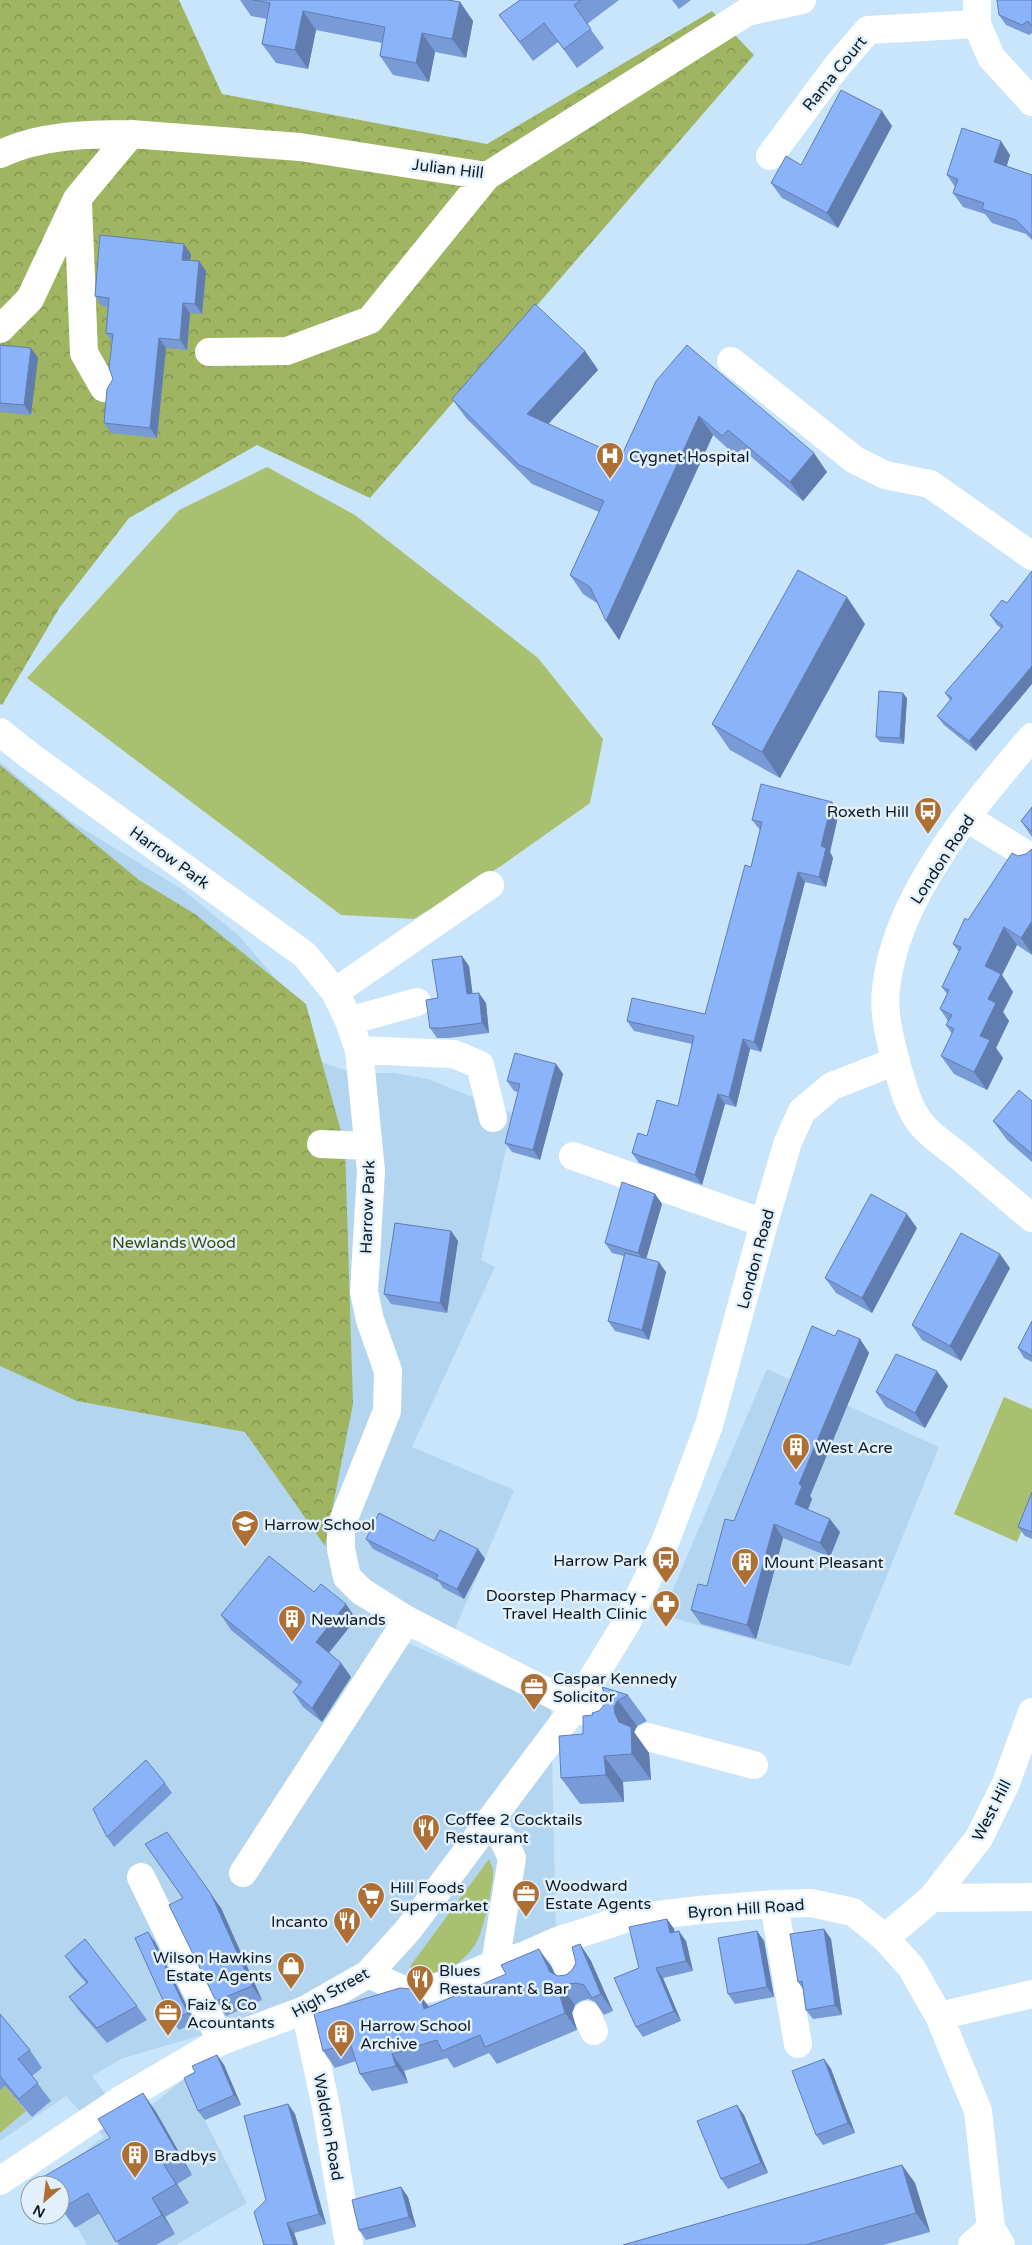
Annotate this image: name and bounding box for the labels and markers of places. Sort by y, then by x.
hospital icon: Cygnet Hospital [595,441,625,480]
place label: Cygnet Hospital [629,447,749,467]
bus stop icon: Roxeth Hill [913,796,943,835]
place label: Roxeth Hill [827,802,909,822]
building icon: West Acre [781,1432,811,1471]
place label: West Acre [815,1438,893,1458]
school or university icon: Harrow School [230,1509,260,1548]
place label: Harrow School [264,1515,375,1535]
bus stop icon: Harrow Park [651,1545,681,1584]
building icon: Mount Pleasant [730,1547,760,1586]
place label: Harrow Park [553,1551,647,1571]
place label: Mount Pleasant [764,1553,884,1573]
place label: Doorstep Pharmacy - Travel Health Clinic [486,1586,647,1624]
pharmacy icon: Doorstep Pharmacy - Travel Health Clinic [651,1589,681,1628]
building icon: Newlands [277,1604,307,1643]
place label: Newlands [311,1610,386,1630]
place label: Caspar Kennedy Solicitor [553,1669,678,1707]
office icon: Caspar Kennedy Solicitor [519,1672,549,1711]
place label: Coffee 2 Cocktails Restaurant [445,1810,583,1848]
restaurant icon: Coffee 2 Cocktails Restaurant [411,1813,441,1852]
place label: Woodward Estate Agents [545,1876,651,1914]
place label: Hill Foods Supermarket [390,1878,488,1916]
office icon: Woodward Estate Agents [511,1879,541,1918]
supermarket icon: Hill Foods Supermarket [356,1881,386,1920]
restaurant icon: Incanto [332,1906,362,1945]
place label: Incanto [271,1912,328,1932]
place label: Wilson Hawkins Estate Agents [153,1948,272,1986]
shop icon: Wilson Hawkins Estate Agents [276,1951,306,1990]
place label: Blues Restaurant & Bar [439,1961,570,1999]
restaurant icon: Blues Restaurant & Bar [405,1964,435,2003]
place label: Faiz & Co Acountants [187,1995,275,2033]
office icon: Faiz & Co Acountants [153,1998,183,2037]
place label: Harrow School Archive [360,2016,471,2054]
building icon: Harrow School Archive [326,2019,356,2058]
building icon: Bradbys [120,2140,150,2179]
place label: Bradbys [154,2146,216,2166]

